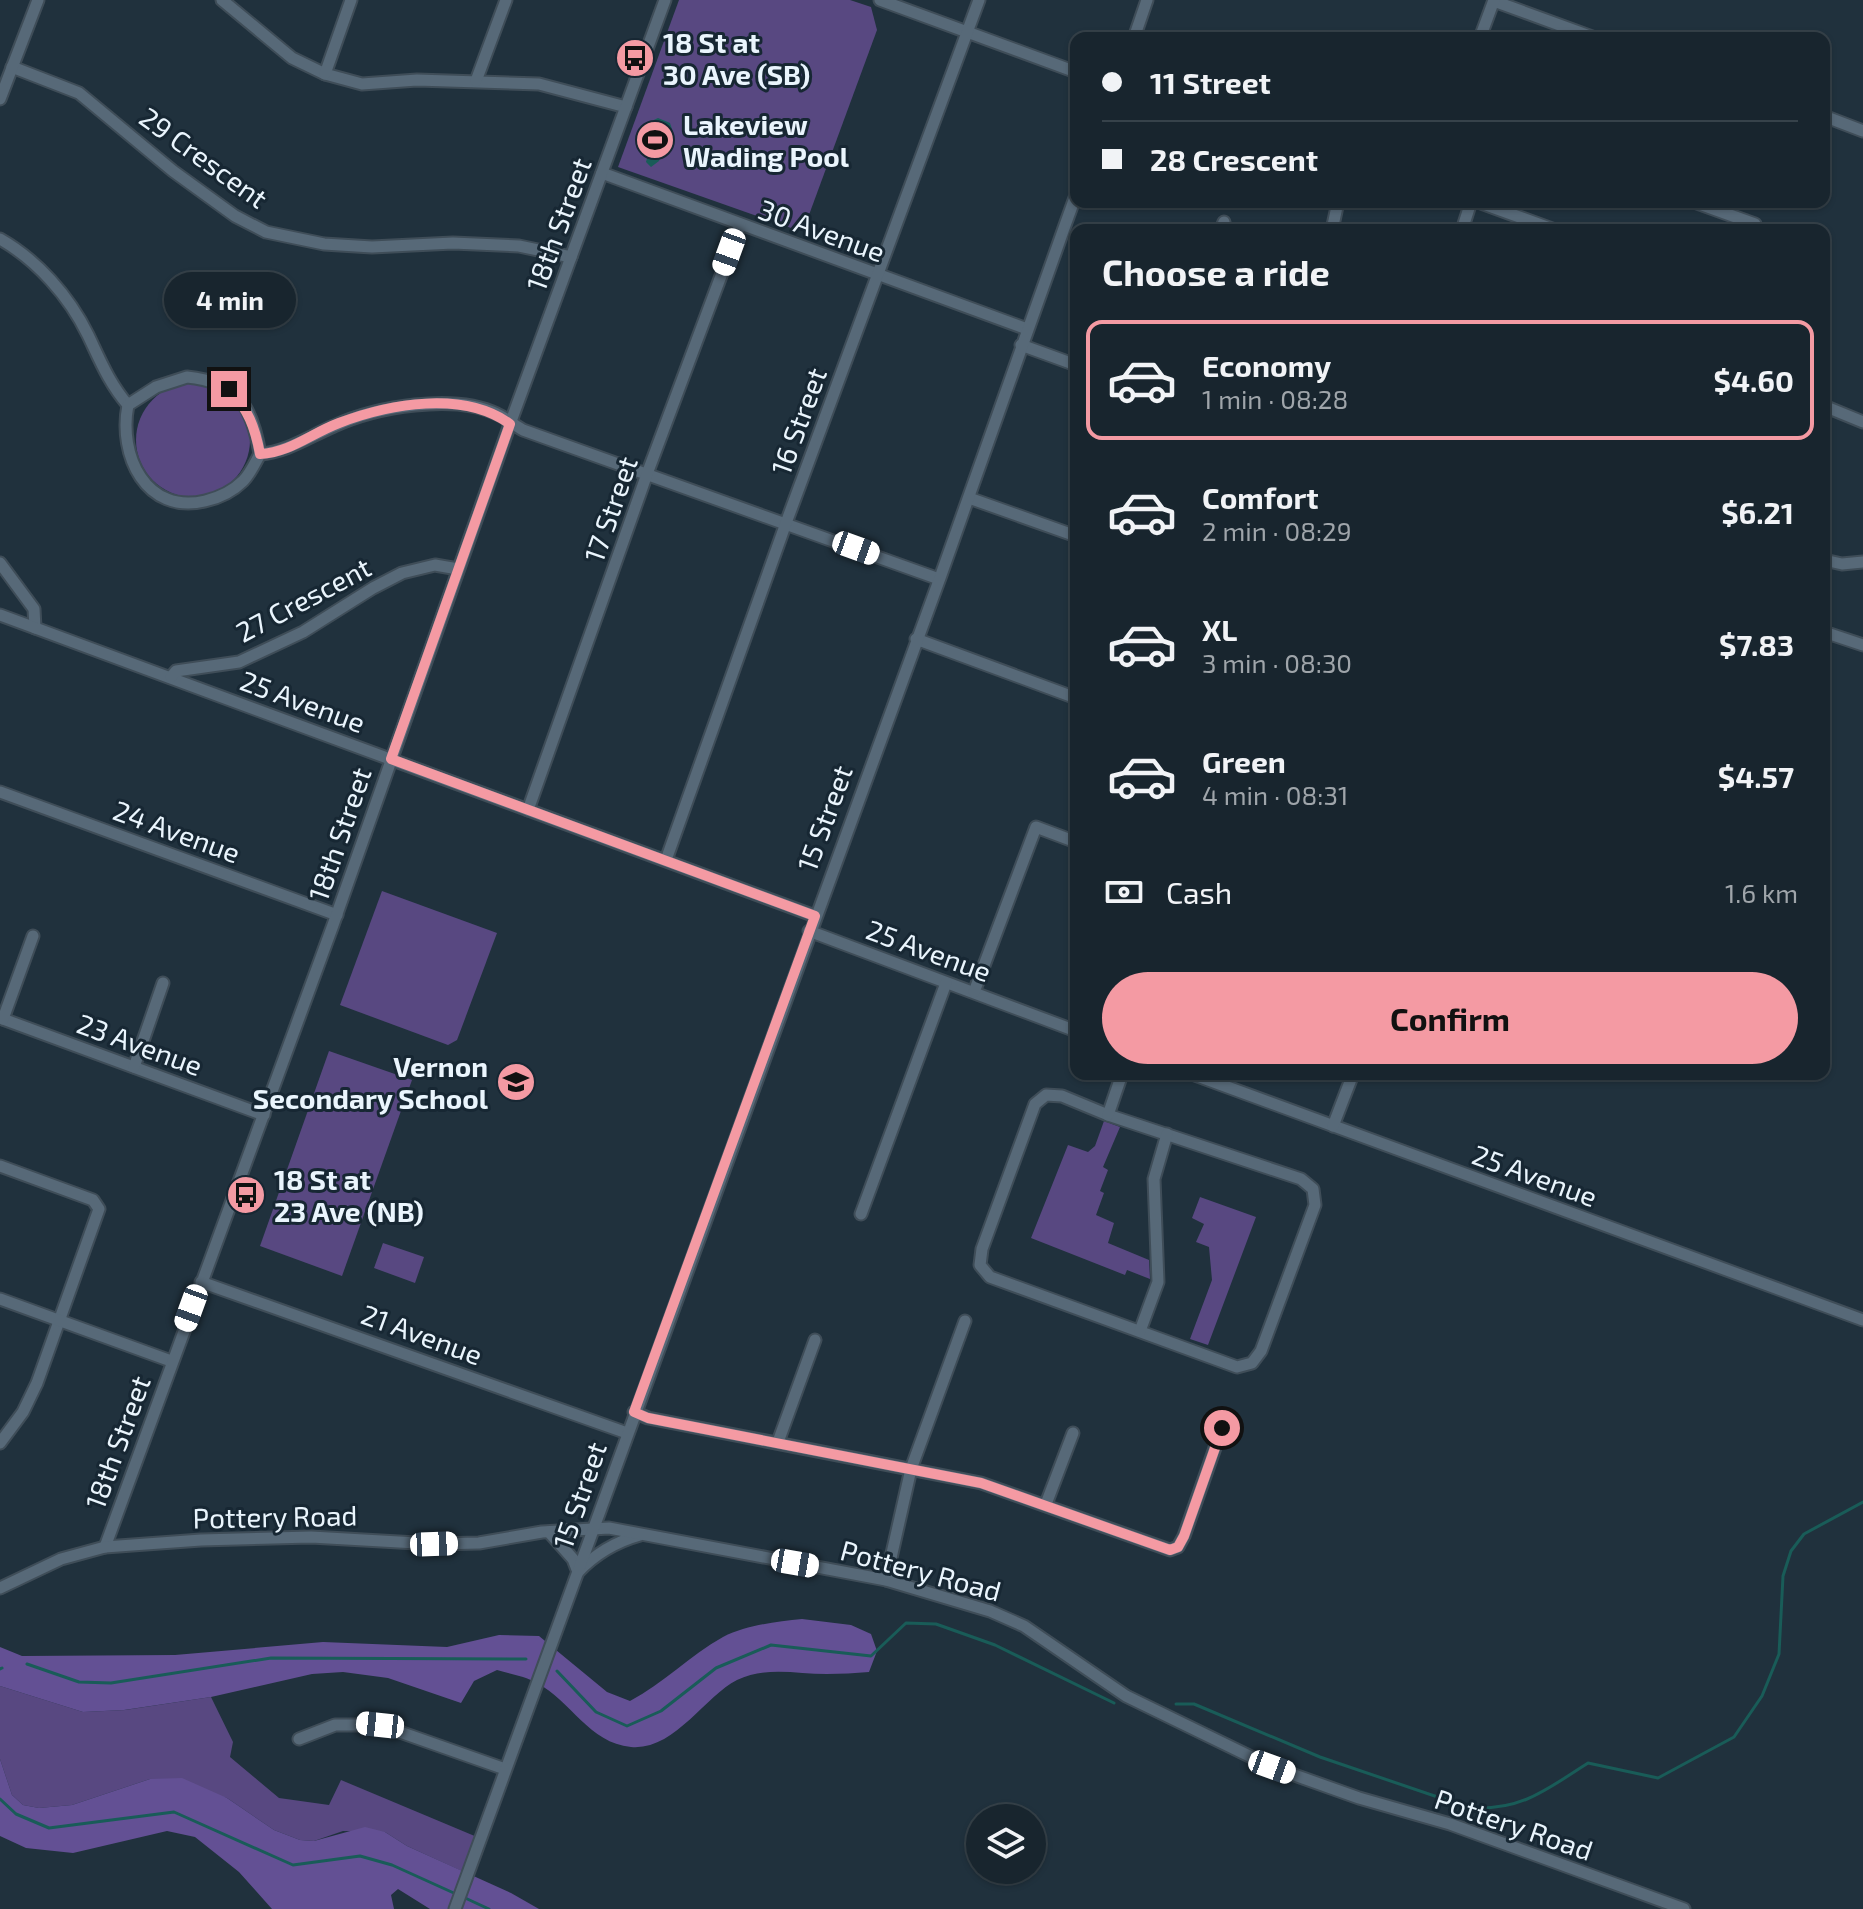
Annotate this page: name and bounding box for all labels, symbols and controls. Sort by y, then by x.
place label: 18 St at 30 Ave (SB) [663,25,810,91]
bus stop icon: 18 St at 30 Ave (SB) [614,37,656,79]
text: 11 Street [1150,64,1271,100]
street label: 29 Crescent [134,99,274,215]
place label: Lakeview Wading Pool [683,107,850,173]
sports icon: Lakeview Wading Pool [634,119,676,161]
text: 28 Crescent [1150,141,1318,177]
street label: 18th Street [518,153,598,295]
street label: 30 Avenue [754,191,890,269]
car [710,225,748,279]
text: Choose a ride [1102,250,1330,293]
callout: 4 min [163,273,295,329]
text: 4 min [196,284,264,315]
icon: car [1106,344,1178,416]
text: Economy [1202,347,1331,383]
text: $4.60 [1714,362,1794,398]
street label: 16 Street [763,363,833,479]
route end [211,371,247,407]
text: 1 min · 08:28 [1202,383,1348,414]
street label: 17 Street [576,452,644,566]
icon: car [1106,476,1178,548]
text: Comfort [1202,479,1319,515]
text: $6.21 [1721,494,1794,530]
text: 2 min · 08:29 [1202,515,1352,546]
car [829,529,883,567]
street label: 27 Crescent [230,549,376,649]
icon: car [1106,608,1178,680]
text: XL [1202,611,1237,647]
text: $7.83 [1719,626,1794,662]
text: 3 min · 08:30 [1202,647,1352,678]
street label: 25 Avenue [236,663,370,739]
icon: car [1106,740,1178,812]
text: Green [1202,743,1286,779]
text: $4.57 [1718,758,1794,794]
street label: 15 Street [789,760,859,876]
street label: 18th Street [300,763,378,905]
text: 4 min · 08:31 [1202,779,1348,810]
street label: 24 Avenue [109,792,245,870]
icon: cash [1102,870,1146,914]
text: Cash [1166,874,1232,910]
text: 1.6 km [1725,877,1798,908]
street label: 25 Avenue [862,912,996,988]
button: Confirm [1102,972,1798,1064]
street label: 23 Avenue [73,1006,207,1082]
place label: Vernon Secondary School [253,1049,489,1115]
school or university icon: Vernon Secondary School [495,1061,537,1103]
street label: 25 Avenue [1468,1137,1602,1213]
place label: 18 St at 23 Ave (NB) [274,1162,424,1228]
bus stop icon: 18 St at 23 Ave (NB) [225,1174,267,1216]
car [172,1281,210,1335]
street label: 21 Avenue [357,1296,487,1372]
street label: 18th Street [77,1371,157,1513]
route start [1204,1410,1240,1446]
street label: 15 Street [545,1437,613,1553]
street label: Pottery Road [192,1498,358,1534]
car [410,1531,458,1557]
street label: Pottery Road [837,1532,1005,1608]
car [769,1547,821,1579]
car [355,1711,405,1739]
car [1245,1748,1299,1786]
street label: Pottery Road [1431,1781,1597,1867]
map controls [966,1804,1046,1884]
button: layers [966,1804,1046,1884]

